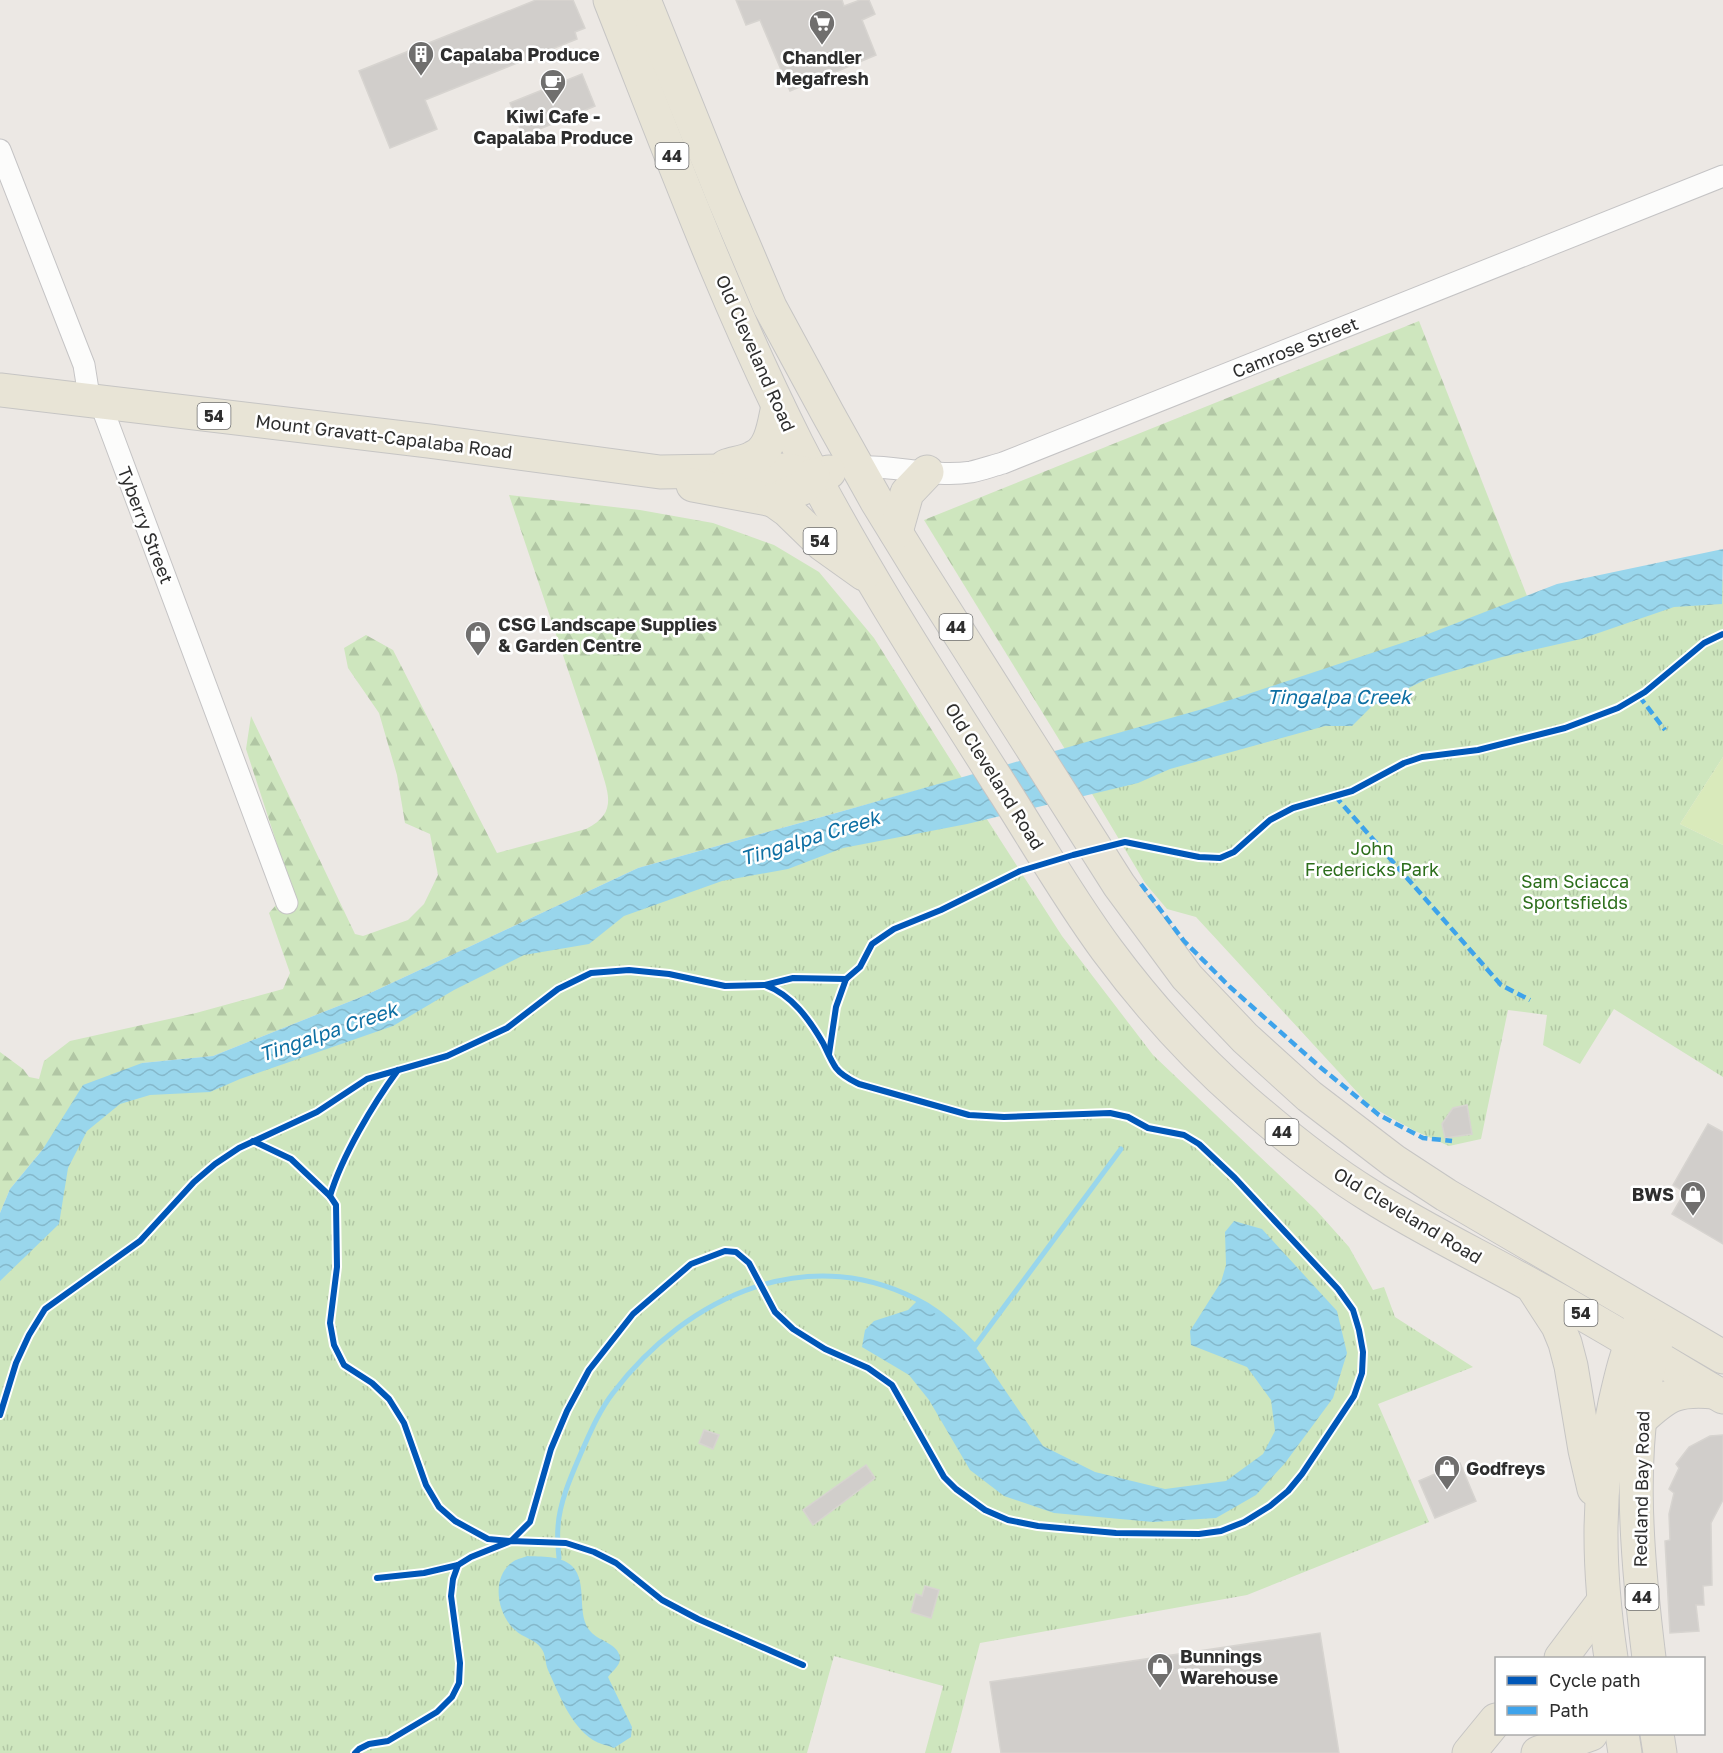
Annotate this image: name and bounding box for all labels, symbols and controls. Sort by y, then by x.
supermarket icon: Chandler Megafresh [807,8,837,46]
building icon: Capalaba Produce [406,39,436,77]
place label: Capalaba Produce [440,43,600,65]
place label: Chandler Megafresh [775,46,869,89]
cafe icon: Kiwi Cafe - Capalaba Produce [538,67,568,105]
place label: Kiwi Cafe - Capalaba Produce [473,105,633,148]
road number: 44 [656,143,688,169]
street label: Old Cleveland Road [712,271,800,435]
street label: Camrose Street [1229,312,1361,382]
road number: 54 [198,403,230,429]
street label: Mount Gravatt-Capalaba Road [254,409,514,463]
street label: Tyberry Street [114,463,178,587]
road number: 54 [804,528,836,554]
place label: CSG Landscape Supplies & Garden Centre [498,613,717,656]
road number: 44 [940,614,972,640]
shop icon: CSG Landscape Supplies & Garden Centre [463,619,493,657]
water label: Tingalpa Creek [1267,684,1414,709]
street label: Old Cleveland Road [941,698,1049,854]
water label: Tingalpa Creek [737,804,885,871]
park label: John Fredericks Park [1305,837,1439,880]
park label: Sam Sciacca Sportsfields [1521,870,1629,913]
water label: Tingalpa Creek [256,995,403,1067]
road number: 44 [1266,1119,1298,1145]
street label: Old Cleveland Road [1330,1162,1486,1268]
shop icon: BWS [1678,1179,1708,1217]
place label: BWS [1632,1183,1674,1205]
road number: 54 [1564,1300,1598,1326]
street label: Redland Bay Road [1629,1410,1653,1568]
shop icon: Godfreys [1432,1453,1462,1491]
place label: Godfreys [1466,1457,1545,1479]
road number: 44 [1626,1584,1658,1610]
place label: Bunnings Warehouse [1180,1645,1278,1688]
shop icon: Bunnings Warehouse [1145,1651,1175,1689]
legend [1495,1657,1705,1735]
text: Cycle path [1549,1669,1641,1691]
text: Path [1549,1699,1589,1721]

